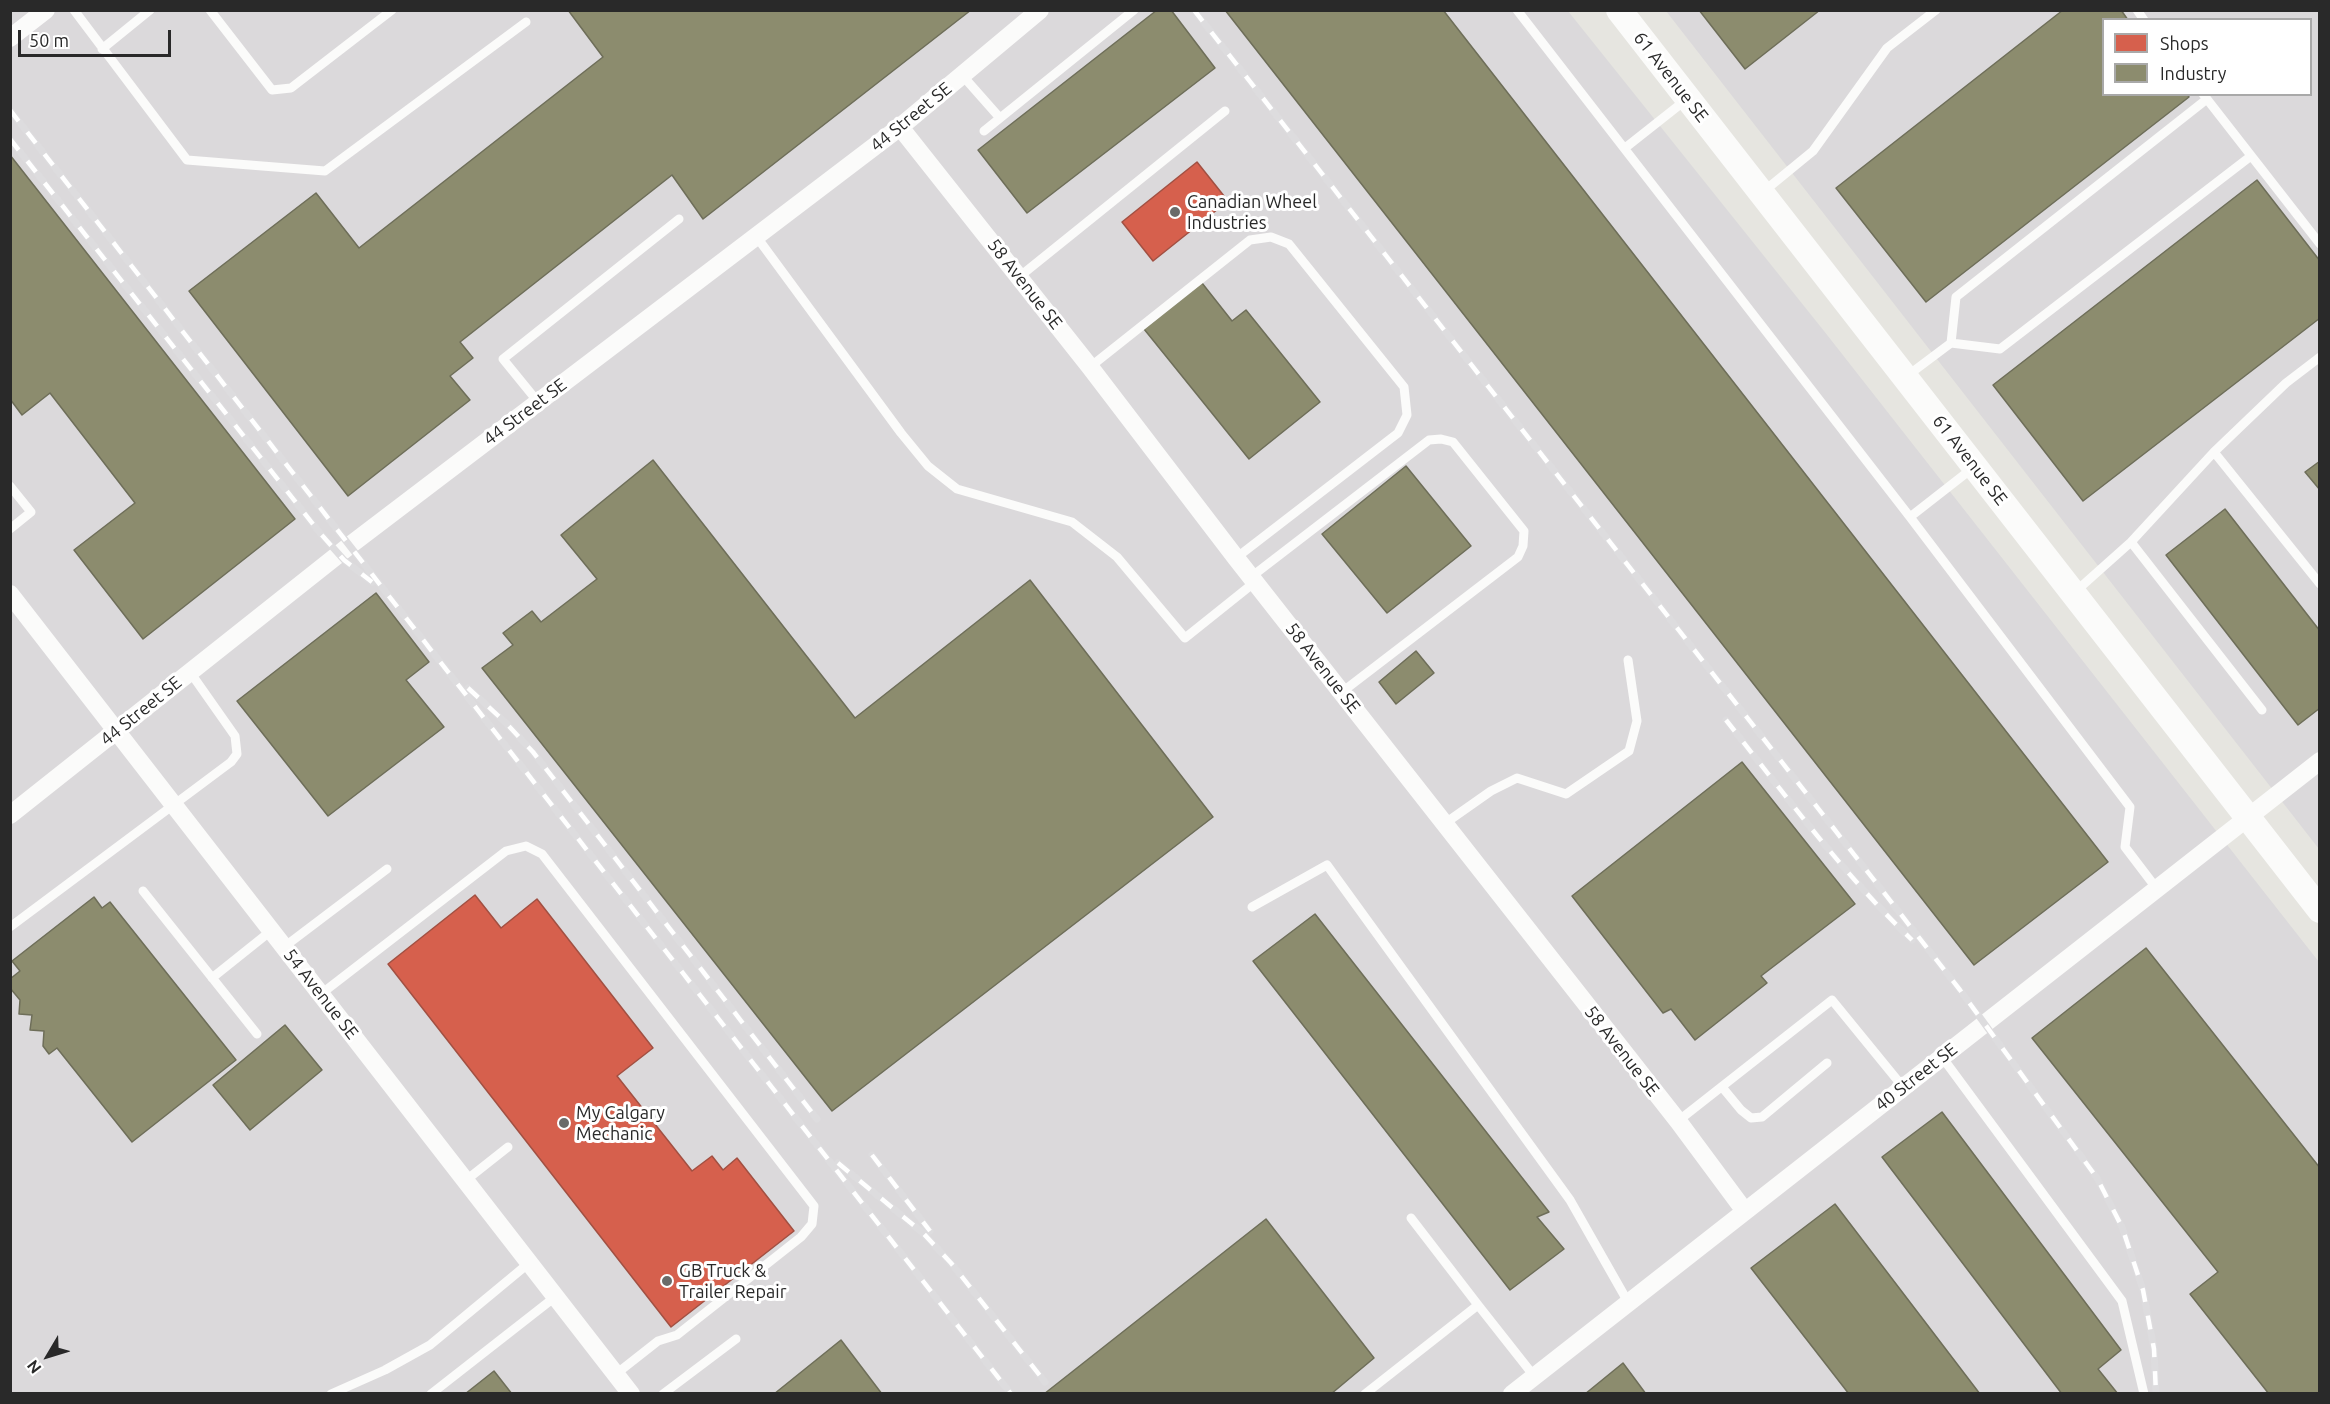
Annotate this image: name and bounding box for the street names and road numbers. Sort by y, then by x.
street label: 61 Avenue SE [1629,28,1713,126]
street label: 44 Street SE [866,78,956,156]
street label: 58 Avenue SE [983,235,1067,333]
street label: 44 Street SE [479,374,571,450]
street label: 61 Avenue SE [1928,411,2012,509]
street label: 58 Avenue SE [1281,619,1365,717]
street label: 44 Street SE [96,672,186,750]
street label: 54 Avenue SE [279,945,363,1043]
street label: 58 Avenue SE [1580,1002,1664,1100]
street label: 40 Street SE [1871,1038,1961,1116]

